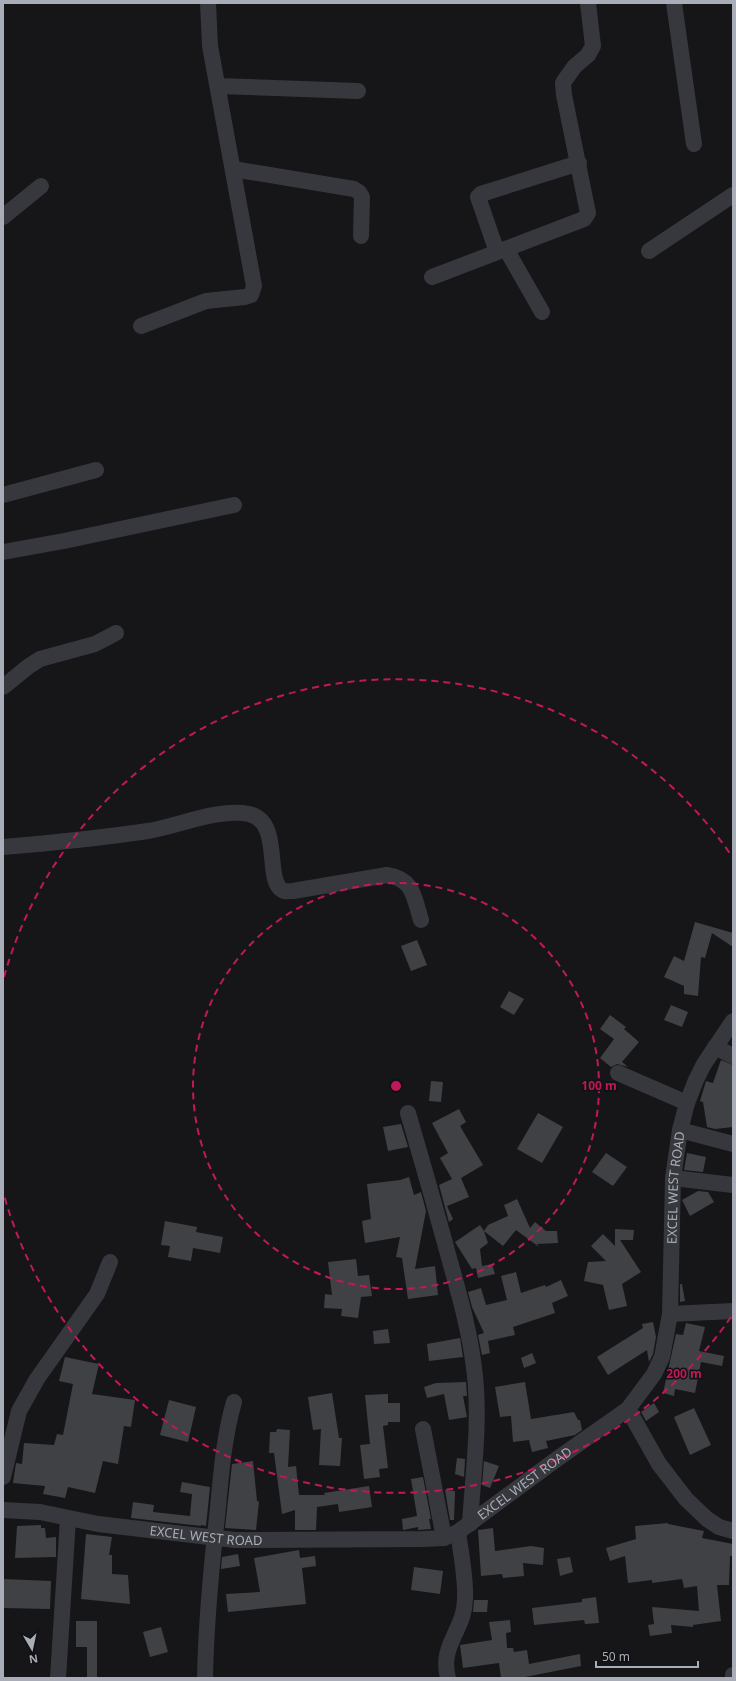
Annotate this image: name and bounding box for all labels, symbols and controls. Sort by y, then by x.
text: 100 m [581,1077,617,1094]
centre of rings [389,1079,403,1093]
street label: EXCEL WEST ROAD [663,1130,689,1244]
text: 200 m [666,1365,702,1382]
street label: EXCEL WEST ROAD [474,1442,575,1524]
street label: EXCEL WEST ROAD [149,1521,262,1549]
north arrow [12,1629,52,1669]
scale bar [596,1643,698,1669]
text: 50 m [602,1648,630,1665]
text: N [28,1651,39,1667]

